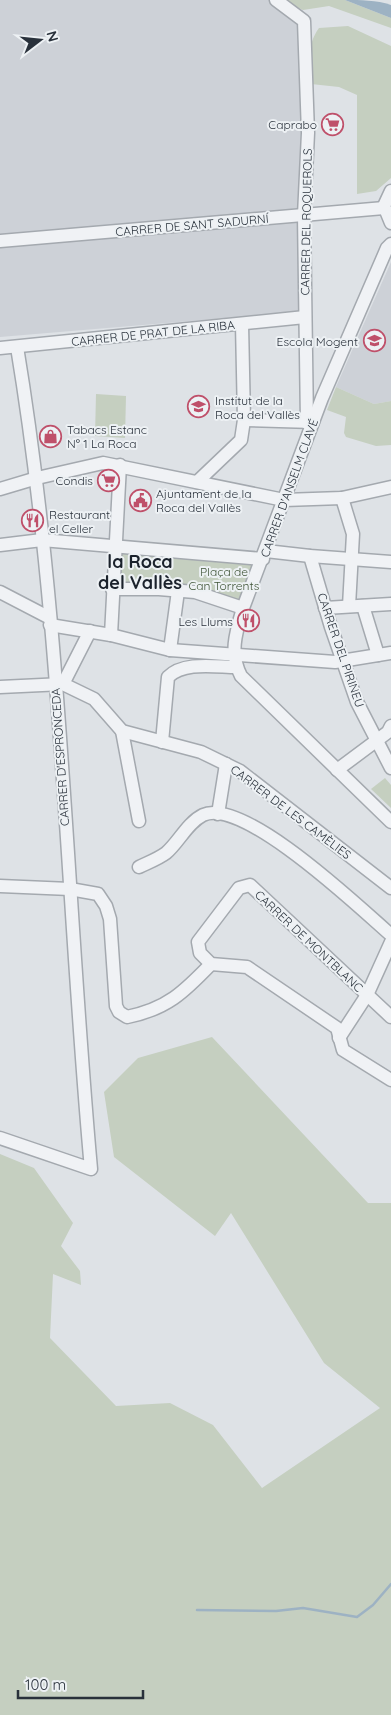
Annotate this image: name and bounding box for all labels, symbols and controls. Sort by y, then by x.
north arrow [15,15,65,65]
text: N [42,29,63,44]
supermarket icon: Caprabo [321,112,345,136]
place label: Caprabo [268,117,317,132]
street label: CARRER DEL ROQUEROLS [297,148,315,296]
street label: CARRER DE SANT SADURNÍ [115,211,270,239]
street label: CARRER DE PRAT DE LA RIBA [71,317,236,349]
school or university icon: Escola Mogent [362,329,386,353]
place label: Escola Mogent [277,334,358,349]
place label: Institut de la Roca del Vallès [215,393,300,422]
school or university icon: Institut de la Roca del Vallès [187,395,211,419]
street label: CARRER D'ANSELM CLAVÉ [257,417,321,559]
place label: Tabacs Estanc Nº 1 La Roca [67,422,147,451]
shop icon: Tabacs Estanc Nº 1 La Roca [39,424,63,448]
supermarket icon: Condis [97,468,121,492]
place label: Condis [56,473,93,488]
place label: Ajuntament de la Roca del Vallès [156,486,251,515]
public building icon: Ajuntament de la Roca del Vallès [128,488,152,512]
place label: Restaurant el Celler [49,507,110,536]
restaurant icon: Restaurant el Celler [21,509,45,533]
district label: la Roca del Vallès [98,550,182,594]
park label: Plaça de Can Torrents [188,564,260,593]
street label: CARRER DEL PIRINEU [314,591,368,709]
restaurant icon: Les Llums [237,609,261,633]
place label: Les Llums [178,614,233,629]
street label: CARRER D'ESPRONCEDA [48,687,72,827]
street label: CARRER DE LES CAMÈLIES [228,762,354,862]
street label: CARRER DE MONTBLANC [252,887,366,995]
scale bar [18,1668,142,1700]
text: 100 m [25,1675,66,1694]

